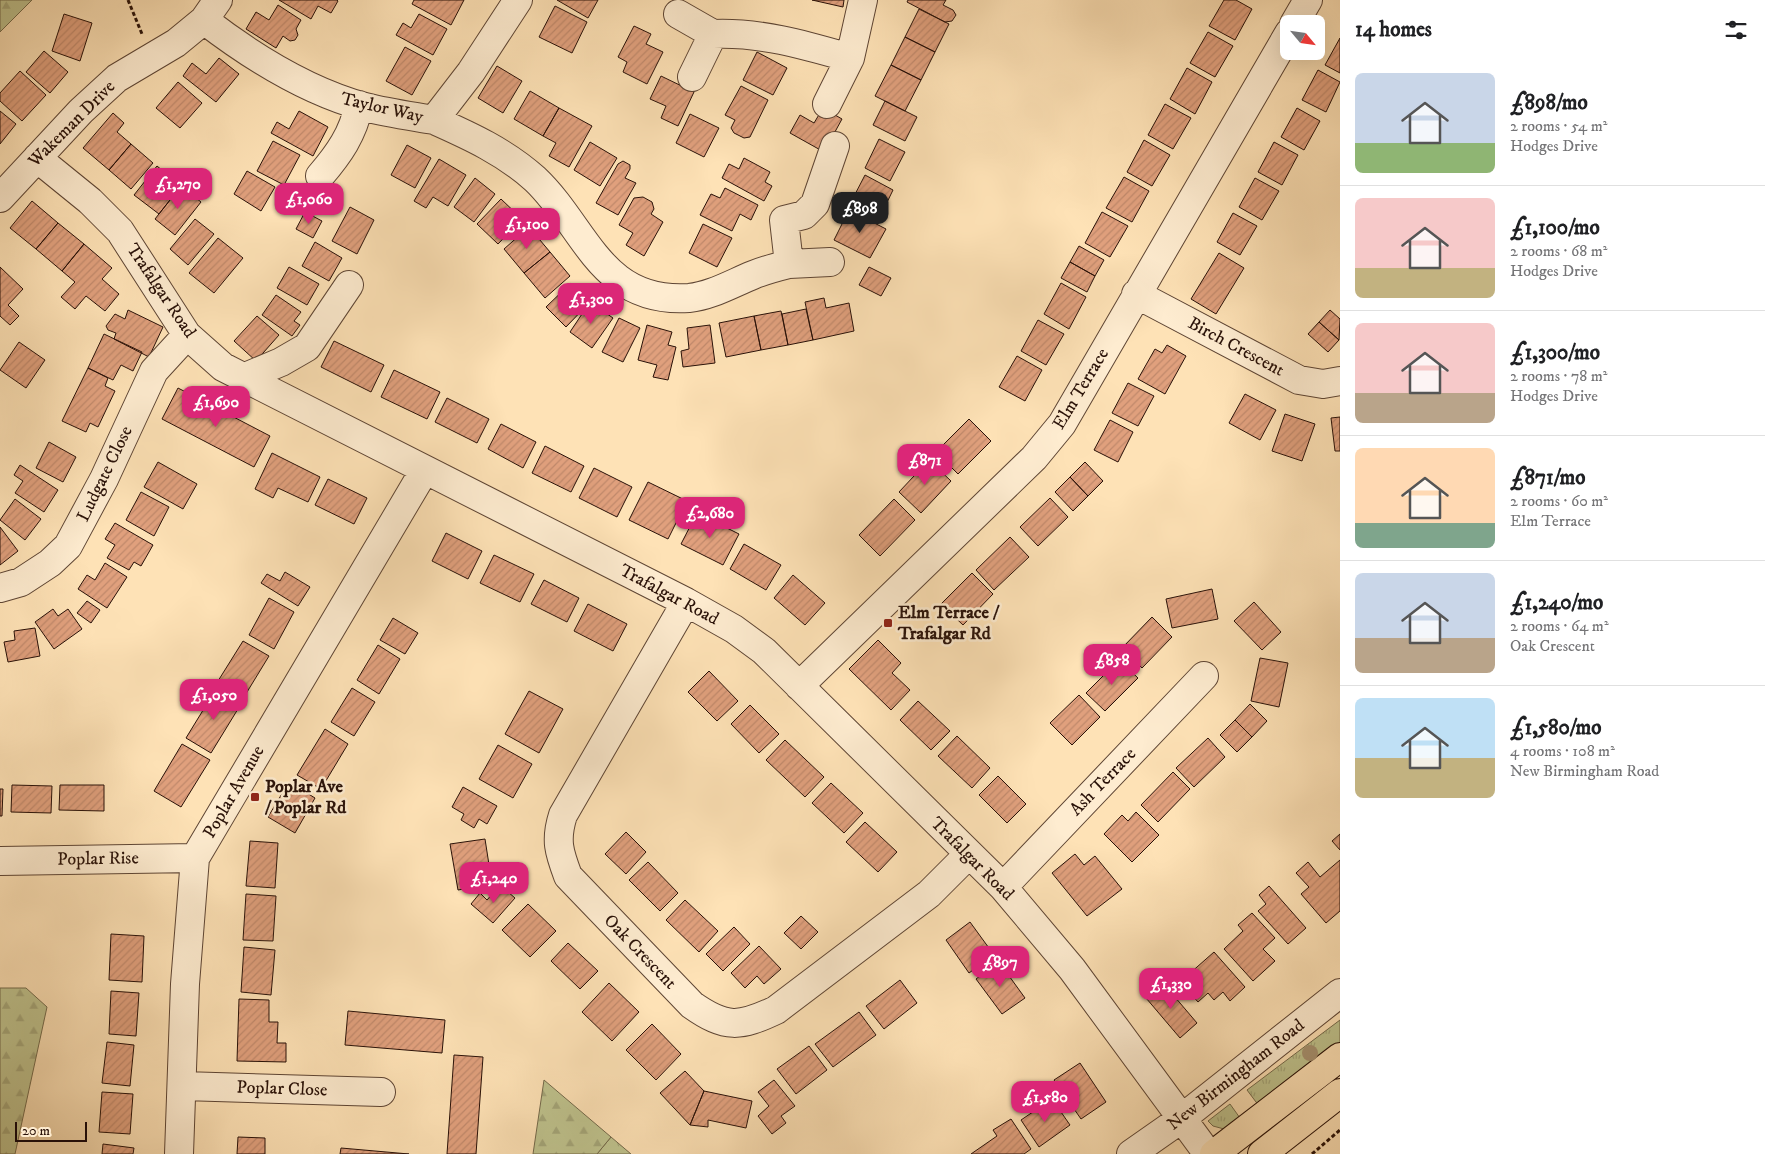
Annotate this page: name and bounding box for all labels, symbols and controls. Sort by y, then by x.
north arrow [1280,15,1325,60]
map controls [1280,15,1325,60]
icon: filters [1722,16,1750,44]
text: 14 homes [1355,17,1432,43]
street label: Wakeman Drive [23,76,120,173]
street label: Taylor Way [339,88,426,128]
text: £898/mo [1510,90,1588,116]
icon: home [1395,93,1455,153]
text: 2 rooms · 54 m² [1510,116,1607,136]
text: Hodges Drive [1510,136,1598,156]
pin: £1,270 [137,168,219,210]
text: £1,270 [155,174,201,194]
pin: £1,060 [268,182,350,225]
text: £1,060 [286,189,332,209]
pin: £898 [830,192,890,234]
text: £898 [842,198,878,218]
pin: £1,100 [486,208,568,250]
text: £1,100 [505,214,549,234]
text: £1,100/mo [1510,215,1600,241]
icon: home [1395,218,1455,278]
street label: Trafalgar Road [121,240,201,342]
text: 2 rooms · 68 m² [1510,241,1607,261]
text: Hodges Drive [1510,261,1598,281]
pin: £1,300 [550,282,632,325]
text: £1,300 [569,289,613,309]
street label: Birch Crescent [1184,312,1288,382]
text: £1,300/mo [1510,340,1600,366]
icon: home [1395,343,1455,403]
street label: Elm Terrace [1048,344,1114,434]
text: 2 rooms · 78 m² [1510,366,1607,386]
pin: £1,690 [175,386,257,428]
text: Hodges Drive [1510,386,1598,406]
text: £1,690 [193,392,239,412]
street label: Ludgate Close [72,423,138,525]
pin: £871 [895,444,955,486]
text: £871 [908,450,942,470]
text: £871/mo [1510,465,1585,491]
icon: home [1395,468,1455,528]
text: 2 rooms · 60 m² [1510,491,1608,511]
pin: £2,680 [669,496,751,539]
text: £2,680 [686,503,734,523]
text: Elm Terrace [1510,511,1591,531]
street label: Trafalgar Road [616,560,722,630]
text: £1,240/mo [1510,590,1603,616]
icon: home [1395,593,1455,653]
place label: Elm Terrace / Trafalgar Rd [897,602,1000,645]
text: 2 rooms · 64 m² [1510,616,1609,636]
marker: Elm Terrace / Trafalgar Rd [882,617,894,629]
text: Oak Crescent [1510,636,1595,656]
pin: £858 [1082,644,1142,686]
text: £858 [1095,650,1130,670]
pin: £1,050 [173,678,255,721]
text: £1,050 [191,685,237,705]
text: £1,580/mo [1510,715,1601,741]
icon: home [1395,718,1455,778]
text: 4 rooms · 108 m² [1510,741,1615,761]
street label: Poplar Avenue [199,742,269,842]
street label: Ash Terrace [1065,743,1141,821]
text: New Birmingham Road [1510,761,1659,781]
place label: Poplar Ave / Poplar Rd [264,776,347,819]
marker: Poplar Ave / Poplar Rd [249,791,261,803]
street label: Trafalgar Road [926,813,1018,905]
street label: Poplar Rise [57,847,139,871]
pin: £1,240 [453,862,535,904]
text: £1,240 [471,868,517,888]
street label: Oak Crescent [599,910,681,994]
pin: £897 [970,946,1030,988]
text: £897 [982,952,1018,972]
pin: £1,330 [1130,968,1212,1010]
text: £1,330 [1150,974,1192,994]
street label: New Birmingham Road [1163,1015,1309,1135]
street label: Poplar Close [236,1076,328,1102]
pin: £1,580 [1004,1080,1086,1123]
text: £1,580 [1022,1087,1068,1107]
scale bar [15,1119,88,1142]
text: 20 m [22,1122,50,1140]

